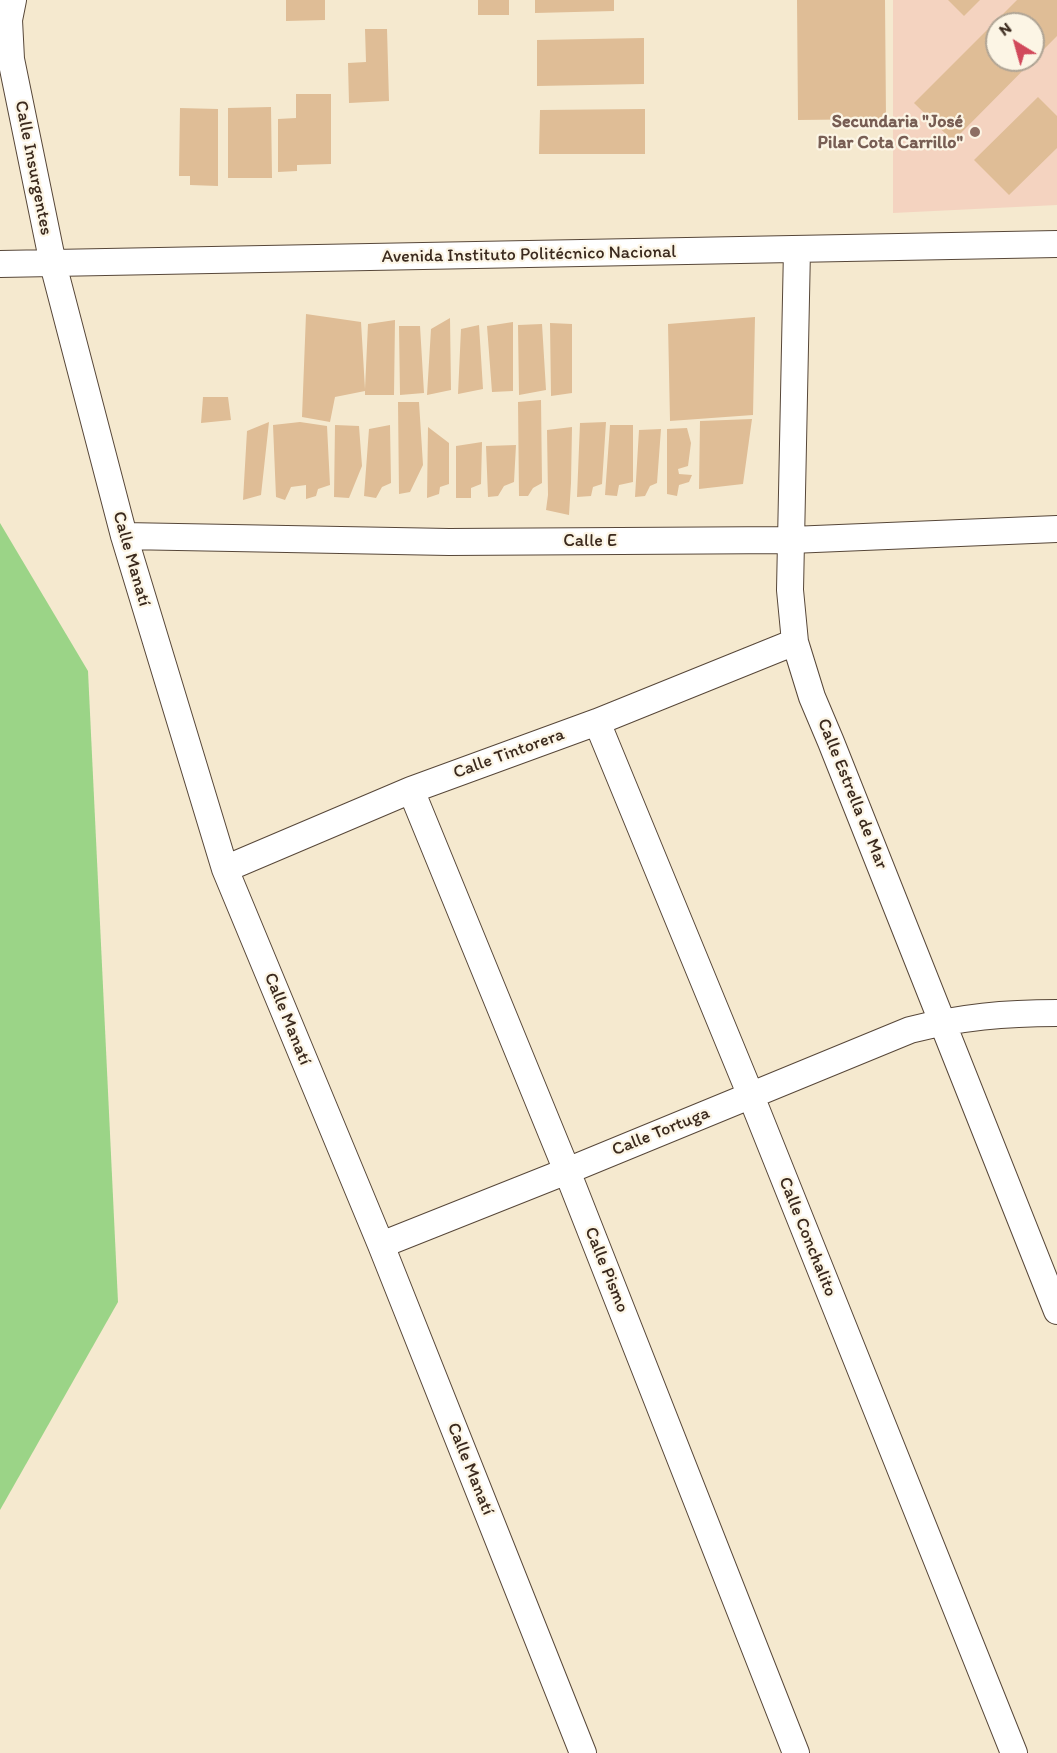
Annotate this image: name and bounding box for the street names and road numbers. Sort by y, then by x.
street label: Calle Insurgentes [9,99,57,237]
street label: Avenida Instituto Politécnico Nacional [381,242,677,268]
street label: Calle Manatí [107,509,155,609]
street label: Calle E [563,530,617,552]
street label: Calle Estrella de Mar [812,716,892,872]
street label: Calle Tintorera [450,724,568,784]
street label: Calle Manatí [259,970,315,1068]
street label: Calle Tortuga [609,1103,713,1161]
street label: Calle Conchalito [773,1174,841,1300]
street label: Calle Pismo [579,1224,633,1316]
street label: Calle Manatí [442,1420,498,1518]

